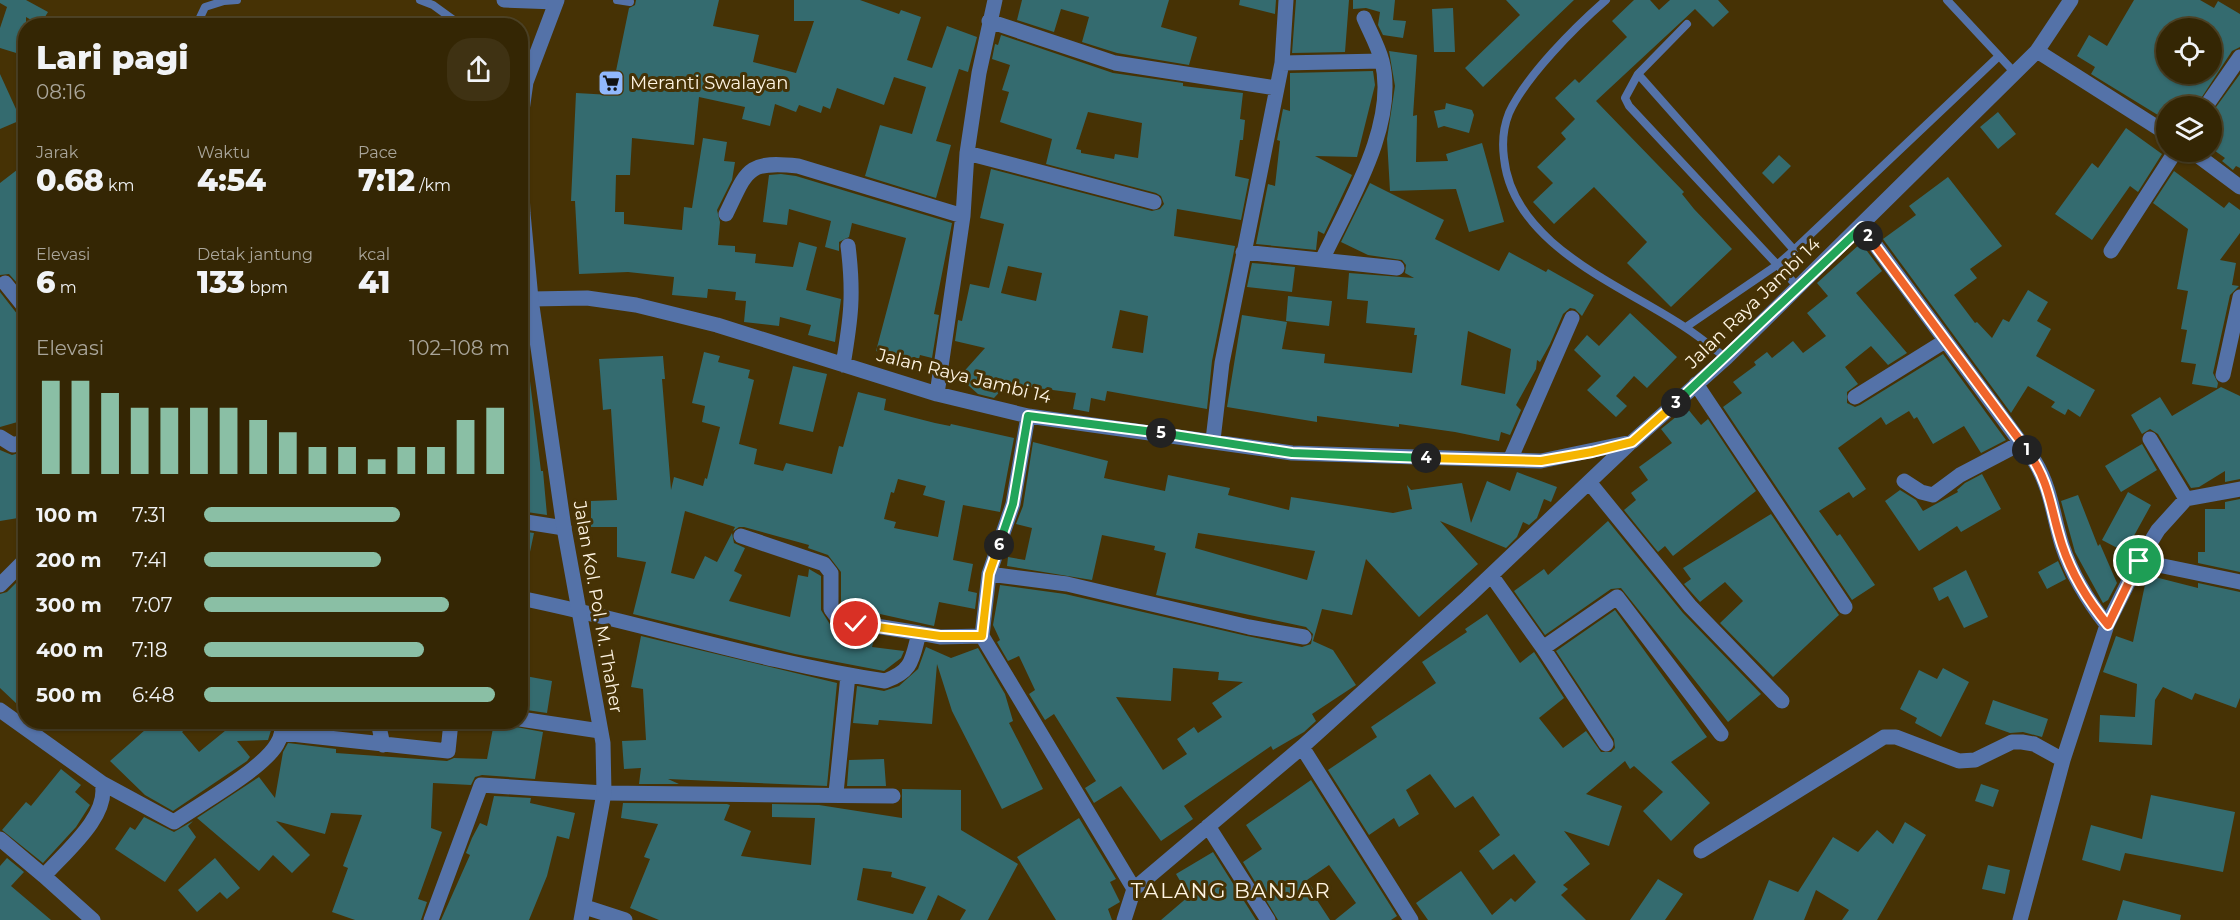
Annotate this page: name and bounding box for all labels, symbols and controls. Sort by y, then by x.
map controls [2156,18,2222,162]
button: locate [2156,18,2222,84]
text: Lari pagi [36,37,189,77]
button: share [447,38,510,101]
supermarket icon: Meranti Swalayan [596,68,626,98]
place label: Meranti Swalayan [630,72,789,94]
text: 08:16 [36,80,86,104]
button: layers [2156,96,2222,162]
text: Jarak [36,143,78,162]
text: Waktu [197,143,250,162]
text: Pace [358,143,397,162]
text: 0.68 [36,162,104,199]
text: 4:54 [197,162,266,199]
text: 7:12 [358,162,415,199]
text: km [104,176,134,195]
text: /km [415,176,451,195]
pin: 2 [1853,221,1883,251]
text: 2 [1863,226,1873,245]
street label: Jalan Raya Jambi 14 [1680,233,1825,374]
text: Elevasi [36,245,90,264]
text: Detak jantung [197,245,313,264]
text: kcal [358,245,390,264]
text: 6 [36,264,55,301]
text: 133 [197,264,245,301]
text: 41 [358,264,390,301]
text: m [55,278,77,297]
text: bpm [245,278,288,297]
text: Elevasi [36,336,104,360]
text: 102–108 m [409,336,510,360]
street label: Jalan Raya Jambi 14 [874,343,1054,408]
pin: 3 [1661,388,1691,418]
text: 3 [1671,393,1681,412]
pin: 5 [1146,418,1176,448]
text: 5 [1156,423,1166,442]
pin: 1 [2012,435,2042,465]
text: 1 [2024,440,2030,459]
pin: 4 [1411,443,1441,473]
text: 4 [1420,448,1432,467]
street label: Jalan Kol. Pol. M. Thaher [568,498,628,715]
text: 100 m [36,503,98,527]
text: 7:31 [132,503,166,527]
pin: 6 [984,530,1014,560]
text: 6 [994,535,1004,554]
pin [2113,535,2164,586]
icon: arrive [2122,544,2155,577]
text: 200 m [36,548,102,572]
text: 7:41 [132,548,168,572]
text: 300 m [36,593,102,617]
text: 7:07 [132,593,173,617]
pin [830,598,881,649]
icon: check [839,607,872,640]
text: 400 m [36,638,104,662]
text: 7:18 [132,638,168,662]
text: 500 m [36,683,102,707]
text: 6:48 [132,683,175,707]
district label: TALANG BANJAR [1131,878,1331,903]

